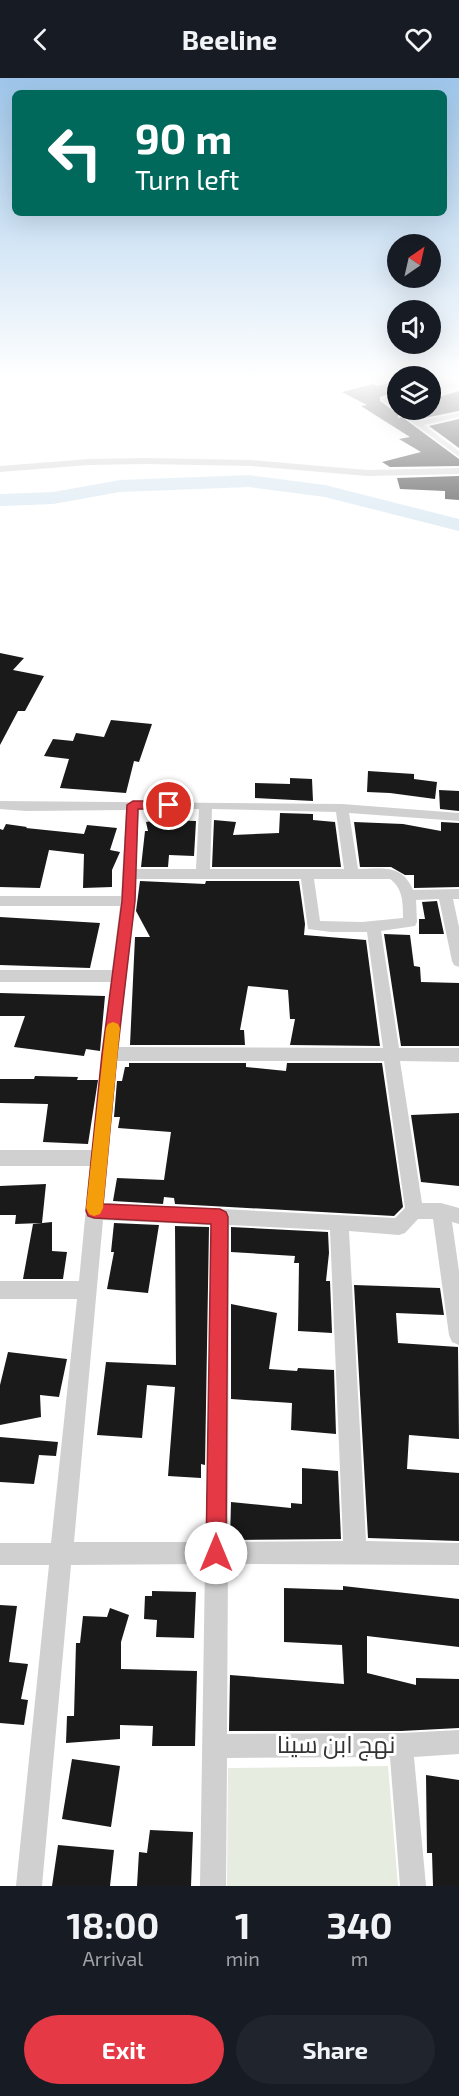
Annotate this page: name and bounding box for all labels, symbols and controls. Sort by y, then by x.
icon: back [24,23,57,56]
text: Beeline [182,23,277,55]
icon: heart [402,23,435,56]
text: 90 m [135,112,232,162]
icon: left [36,114,114,192]
text: Turn left [135,163,239,195]
north arrow [387,234,441,288]
map controls [387,234,441,420]
button: sound [387,300,441,354]
button: layers [387,366,441,420]
pin [143,779,194,830]
icon: arrive [152,788,185,821]
position arrow [184,1521,248,1585]
street label: نهج ابن سينا [277,1729,395,1761]
text: 18:00 [67,1903,159,1946]
text: 1 [235,1903,251,1946]
text: 340 [326,1903,392,1946]
text: Arrival [82,1946,143,1970]
text: min [226,1946,260,1970]
text: m [351,1946,368,1970]
button: Exit [24,2015,224,2084]
button: Share [236,2015,435,2084]

